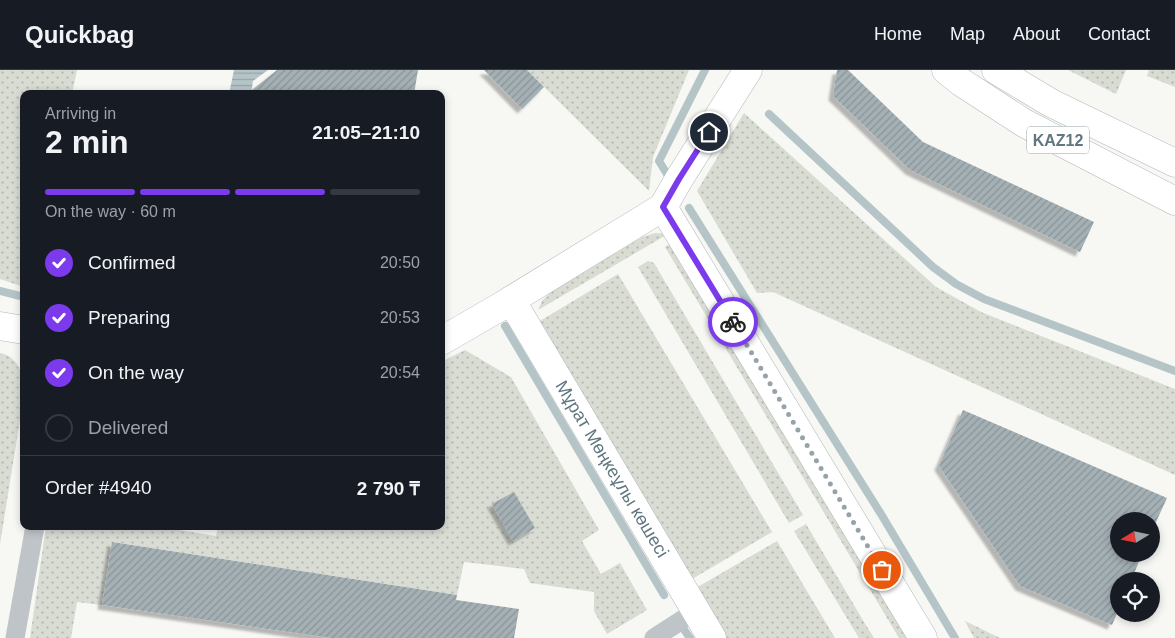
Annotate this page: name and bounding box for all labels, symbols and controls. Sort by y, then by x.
text: Quickbag [25,21,134,48]
text: Home [874,24,922,44]
text: Map [950,24,985,44]
text: About [1013,24,1060,44]
text: Contact [1088,24,1150,44]
text: Arriving in [45,105,116,122]
pin [688,111,730,153]
icon: home [695,118,723,146]
text: 21:05–21:10 [312,122,420,143]
text: 2 min [45,124,129,160]
road number: KAZ12 [1027,126,1089,154]
text: On the way · 60 m [45,203,176,220]
icon: check [45,249,73,277]
text: Confirmed [88,252,176,273]
text: 20:50 [380,254,420,271]
courier [708,297,758,347]
icon: check [45,304,73,332]
text: Preparing [88,307,170,328]
icon: bike [719,308,747,336]
text: 20:53 [380,309,420,326]
icon: check [45,359,73,387]
text: On the way [88,362,184,383]
text: 20:54 [380,364,420,381]
street label: Мұрат Мөңкеұлы көшесі [551,377,673,561]
text: Delivered [88,417,168,438]
text: Order #4940 [45,477,152,498]
text: 2 790 ₸ [357,478,420,499]
north arrow [1110,512,1160,562]
map controls [1110,512,1160,622]
pin [861,549,903,591]
icon: bag [868,556,896,584]
button: locate [1110,572,1160,622]

